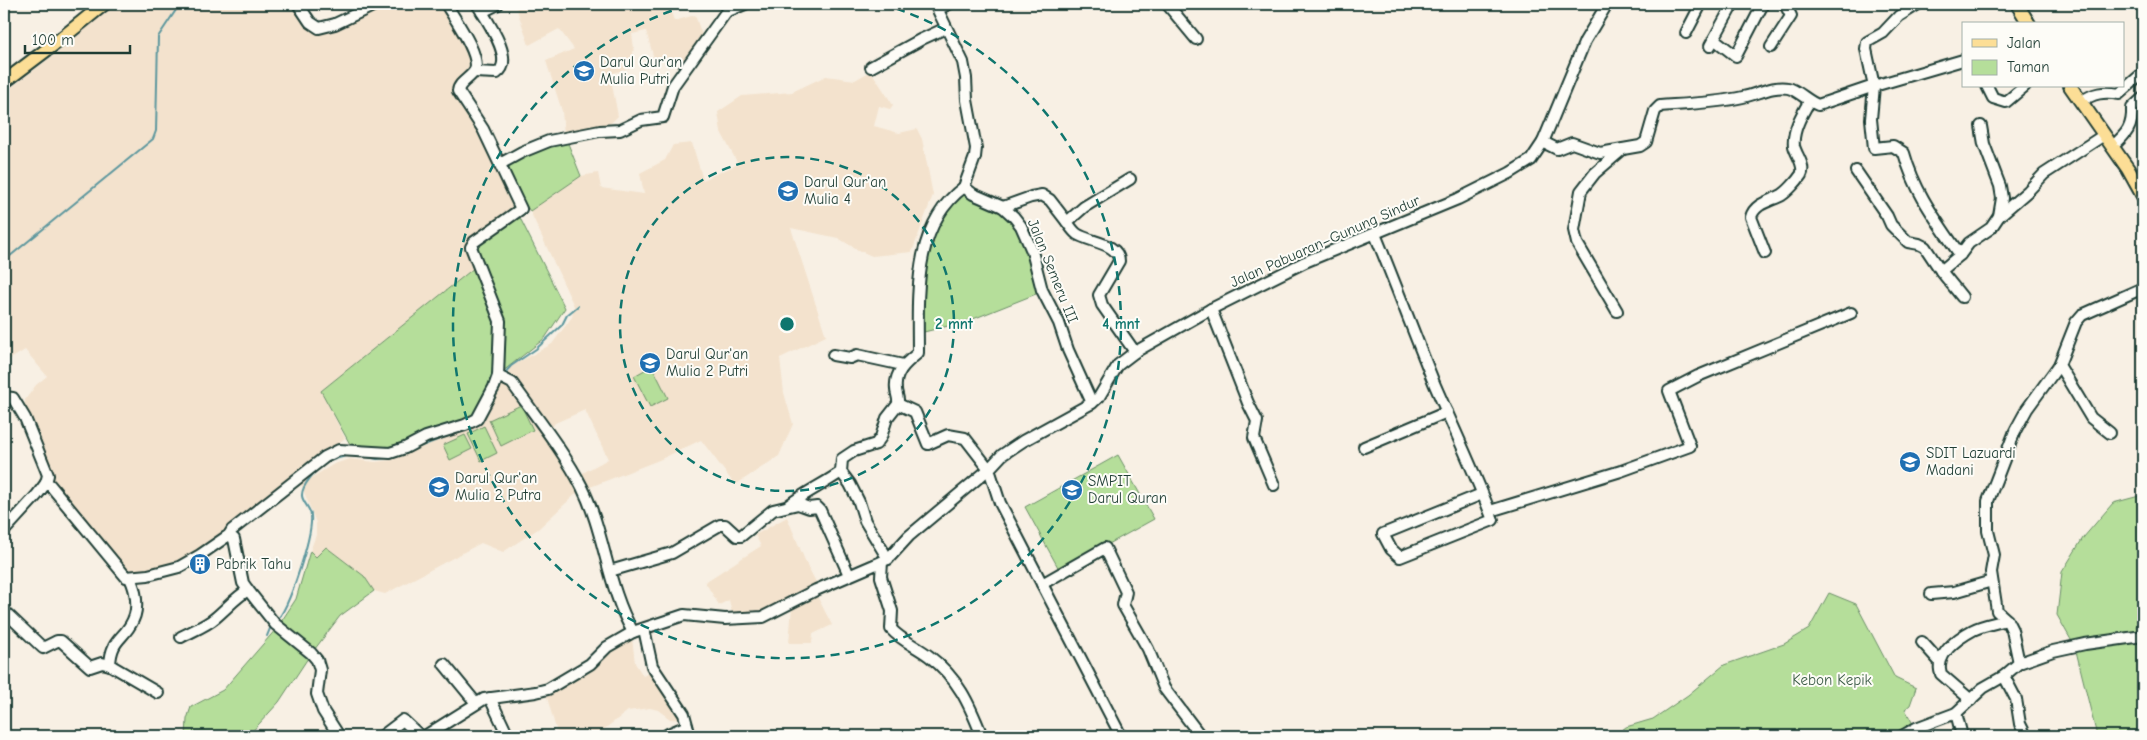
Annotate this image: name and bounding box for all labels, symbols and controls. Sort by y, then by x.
scale bar [25,22,130,54]
legend [1962,22,2124,88]
text: 100 m [32,31,74,49]
text: Jalan [2007,34,2041,52]
place label: Darul Qur'an Mulia Putri [600,53,682,88]
text: Taman [2007,58,2050,76]
school or university icon: Darul Qur'an Mulia Putri [572,59,596,83]
place label: Darul Qur'an Mulia 4 [804,173,886,208]
school or university icon: Darul Qur'an Mulia 4 [776,179,800,203]
street label: Jalan Pabuaran–Gunung Sindur [1227,191,1423,291]
street label: Jalan Semeru III [1024,216,1082,326]
centre of rings [778,315,796,333]
text: 2 mnt [935,315,974,333]
text: 4 mnt [1102,315,1141,333]
place label: Darul Qur'an Mulia 2 Putri [666,345,748,380]
school or university icon: Darul Qur'an Mulia 2 Putri [638,351,662,375]
place label: SDIT Lazuardi Madani [1926,444,2016,479]
school or university icon: SDIT Lazuardi Madani [1898,450,1922,474]
place label: Darul Qur'an Mulia 2 Putra [455,469,541,504]
place label: SMPIT Darul Quran [1088,472,1167,507]
school or university icon: Darul Qur'an Mulia 2 Putra [427,475,451,499]
school or university icon: SMPIT Darul Quran [1060,478,1084,502]
building icon: Pabrik Tahu [188,552,212,576]
place label: Pabrik Tahu [216,555,291,573]
park label: Kebon Kepik [1792,671,1873,689]

